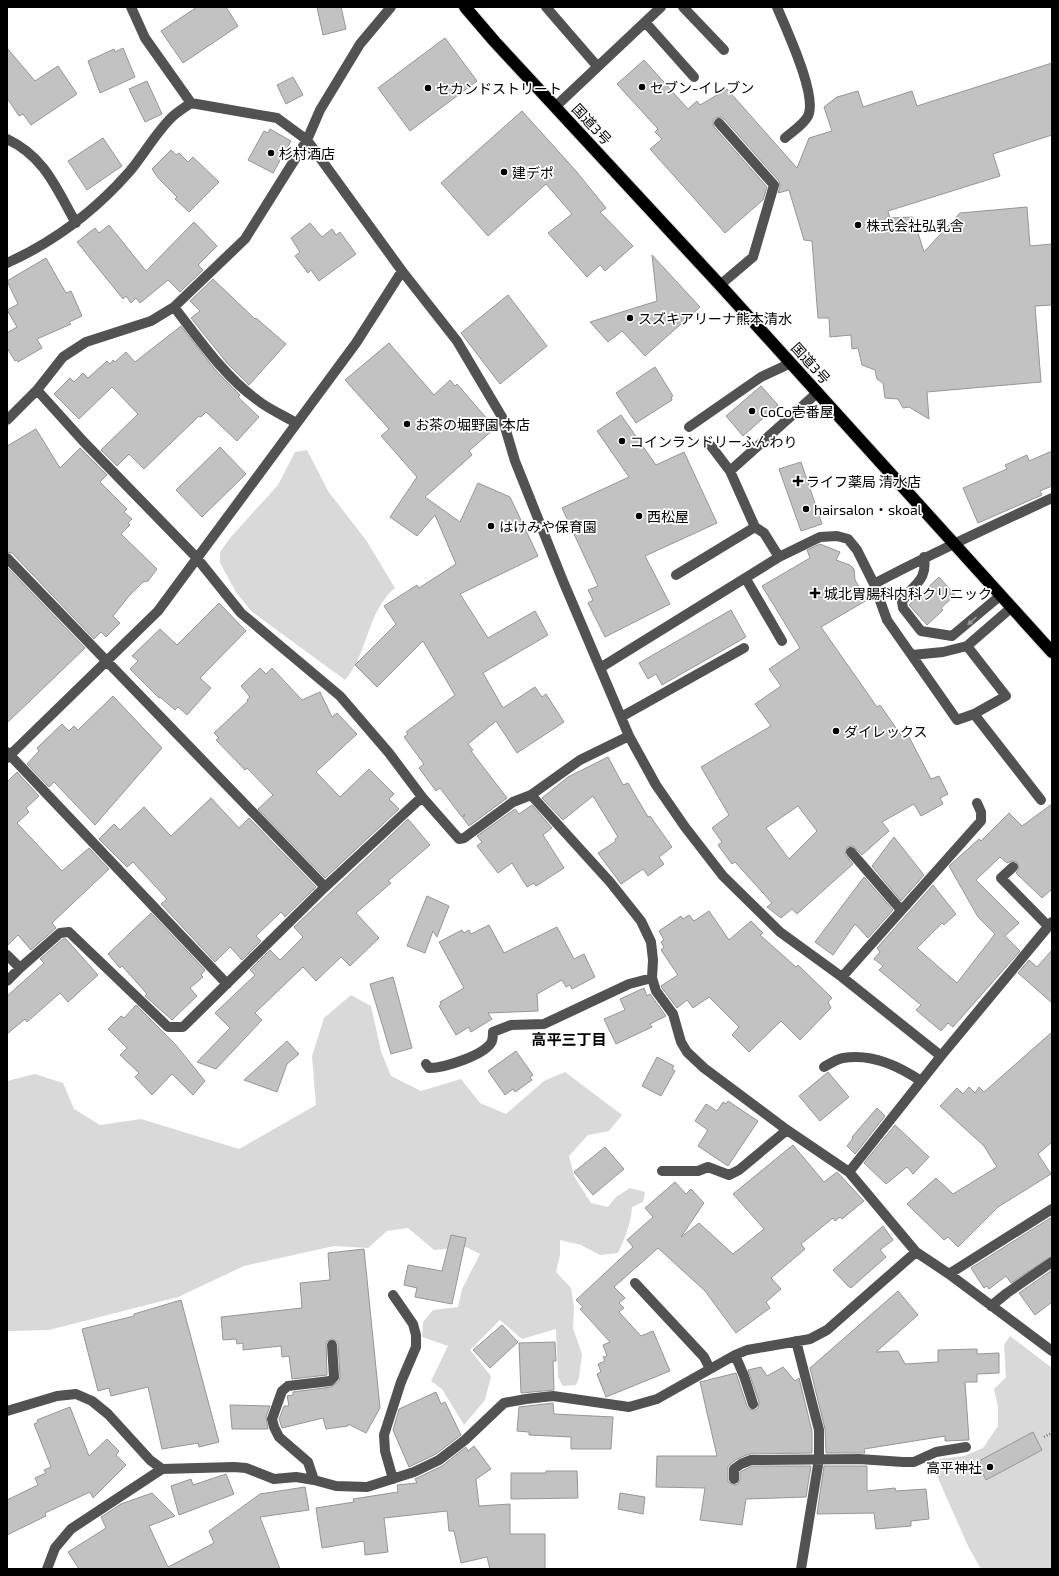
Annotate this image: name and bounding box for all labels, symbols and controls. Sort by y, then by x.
place label: セブン-イレブン [650,79,754,96]
place label: セカンドストリート [436,80,562,97]
marker: セブン-イレブン [637,82,647,92]
marker: セカンドストリート [423,83,433,93]
street label: 国道3号 [569,100,615,148]
place label: 杉村酒店 [279,145,335,162]
marker: 杉村酒店 [266,148,276,158]
place label: 建デポ [512,164,554,181]
marker: 建デポ [499,167,509,177]
place label: 株式会社弘乳舎 [866,217,964,234]
marker: 株式会社弘乳舎 [853,220,863,230]
place label: スズキアリーナ熊本清水 [638,310,792,327]
marker: スズキアリーナ熊本清水 [625,313,635,323]
street label: 国道3号 [788,339,834,387]
place label: CoCo壱番屋 [760,403,834,420]
marker: CoCo壱番屋 [747,406,757,416]
place label: お茶の堀野園 本店 [415,416,530,433]
marker: お茶の堀野園 本店 [402,419,412,429]
place label: コインランドリーふんわり [630,433,797,450]
marker: コインランドリーふんわり [617,436,627,446]
place label: ライフ薬局 清水店 [806,473,921,490]
marker: ライフ薬局 清水店 [793,476,803,486]
place label: hairsalon・skoal [814,501,923,518]
marker: hairsalon・skoal [801,504,811,514]
place label: 西松屋 [647,508,689,525]
marker: 西松屋 [634,511,644,521]
place label: はけみや保育園 [499,518,597,535]
marker: はけみや保育園 [486,521,496,531]
place label: 城北胃腸科内科クリニック [824,585,992,602]
marker: 城北胃腸科内科クリニック [809,587,821,599]
one-way arrow [967,616,977,626]
place label: ダイレックス [844,723,928,740]
marker: ダイレックス [831,726,841,736]
district label: 高平三丁目 [531,1030,607,1048]
place label: 高平神社 [926,1459,982,1476]
marker: 高平神社 [985,1462,995,1472]

